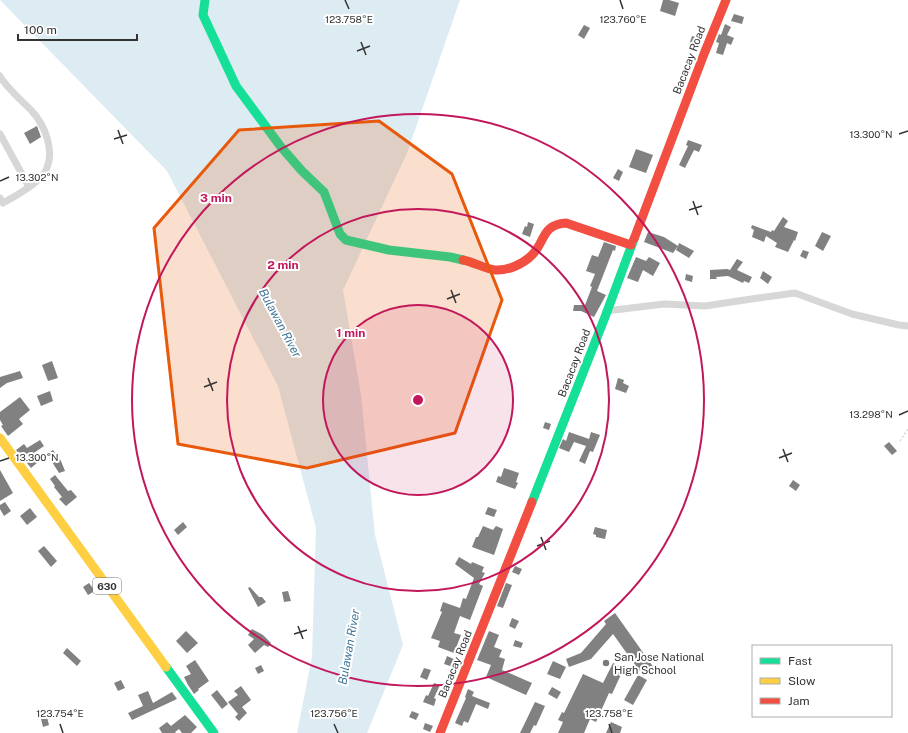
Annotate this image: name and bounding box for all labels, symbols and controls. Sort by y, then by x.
text: 123.758°E [325,13,373,25]
text: 123.760°E [600,13,647,25]
scale bar [18,16,137,42]
text: 100 m [24,23,57,37]
street label: Bacacay Road [671,24,707,96]
text: 13.300°N [849,128,893,140]
text: 13.302°N [15,171,59,183]
text: 3 min [200,191,232,205]
text: 2 min [267,258,299,272]
water label: Bulawan River [256,286,304,360]
text: 1 min [337,326,365,340]
street label: Bacacay Road [556,327,592,399]
centre of rings [411,393,425,407]
text: 13.298°N [849,408,893,420]
text: 13.300°N [15,451,59,463]
road number: 630 [93,578,121,594]
water label: Bulawan River [335,608,363,686]
street label: Bacacay Road [436,628,474,700]
legend [752,645,892,717]
place label: San Jose National High School [614,651,704,676]
text: Fast [788,654,813,668]
marker: San Jose National High School [601,658,611,668]
text: Slow [788,674,816,688]
text: Jam [788,694,810,708]
text: 123.754°E [36,707,84,719]
text: 123.756°E [310,707,358,719]
text: 123.758°E [585,707,633,719]

